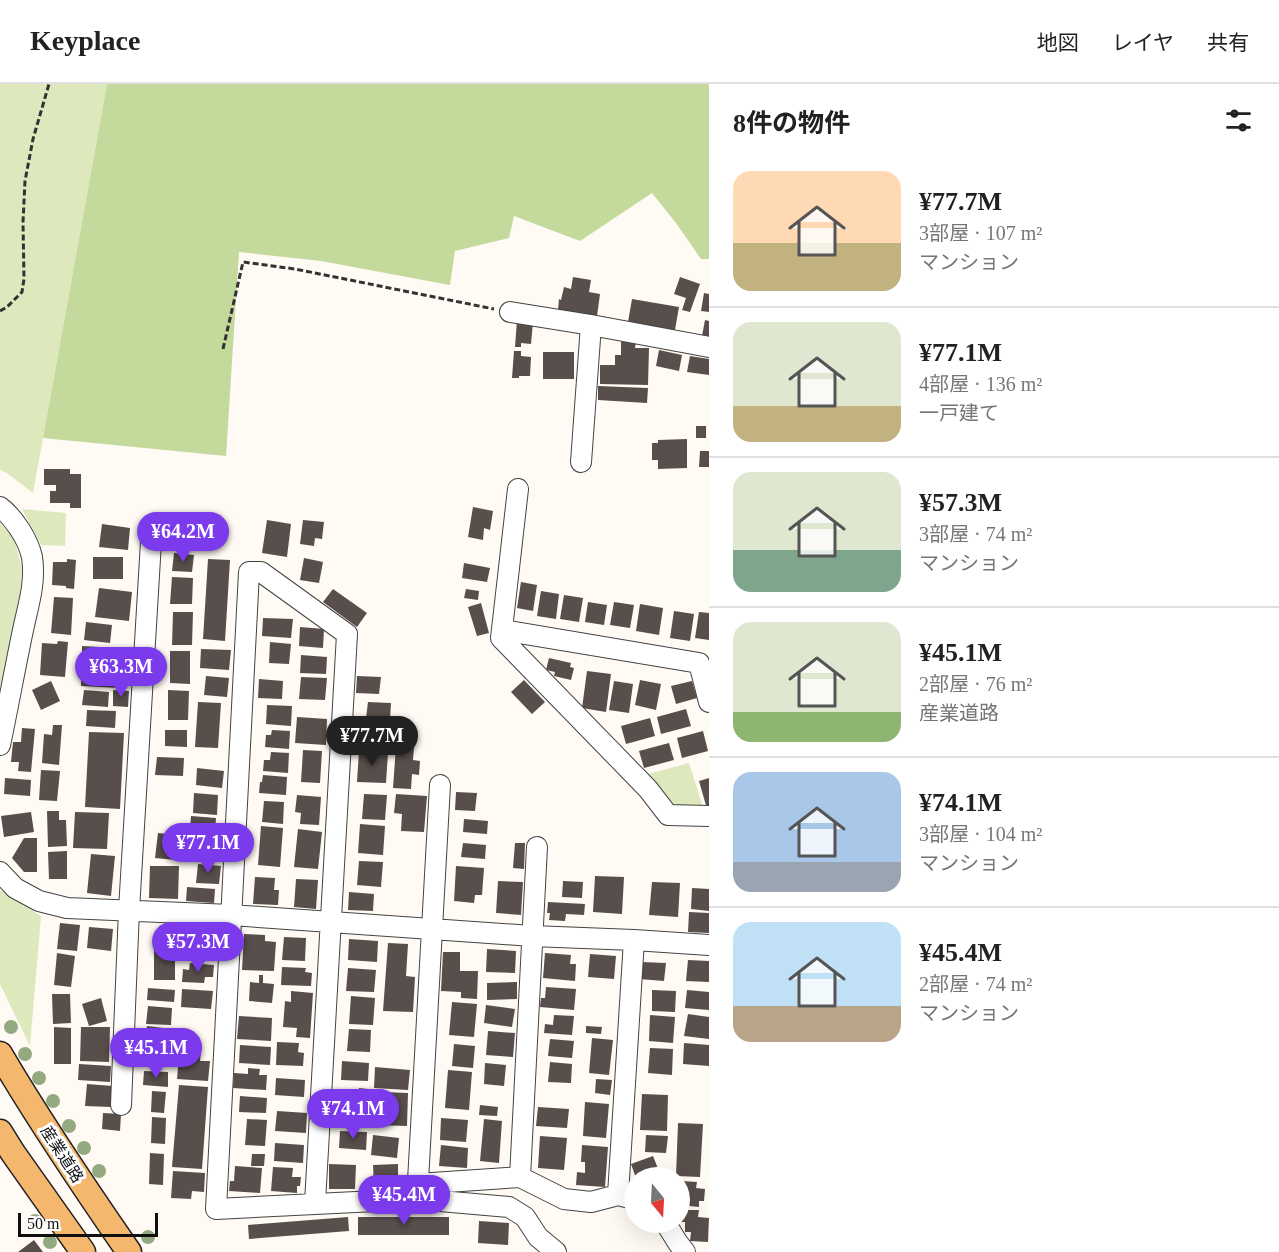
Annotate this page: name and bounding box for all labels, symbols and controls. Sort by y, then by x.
text: Keyplace [30,25,140,56]
text: 地図 [1037,31,1079,55]
text: レイヤ [1112,31,1174,55]
text: 共有 [1207,31,1249,55]
icon: filters [1222,104,1255,137]
text: 8件の物件 [733,109,850,138]
text: ¥77.7M [919,187,1002,216]
icon: home [781,195,853,267]
text: 3部屋 · 107 m² [919,222,1042,244]
text: マンション [919,251,1019,273]
text: ¥77.1M [919,338,1002,367]
icon: home [781,346,853,418]
text: 4部屋 · 136 m² [919,373,1042,395]
text: 一戸建て [919,402,999,424]
text: ¥57.3M [919,488,1002,517]
icon: home [781,496,853,568]
pin: ¥64.2M [134,512,232,563]
text: ¥64.2M [151,520,215,542]
text: 3部屋 · 74 m² [919,523,1032,545]
text: マンション [919,552,1019,574]
text: ¥45.1M [919,638,1002,667]
icon: home [781,646,853,718]
pin: ¥63.3M [72,647,170,698]
text: ¥63.3M [89,655,153,677]
text: 2部屋 · 76 m² [919,673,1032,695]
text: 産業道路 [919,702,999,724]
pin: ¥77.7M [323,716,421,767]
text: ¥77.7M [340,724,404,746]
text: ¥74.1M [919,788,1002,817]
icon: home [781,796,853,868]
pin: ¥77.1M [159,823,257,874]
text: 3部屋 · 104 m² [919,823,1042,845]
text: ¥77.1M [176,831,240,853]
text: マンション [919,852,1019,874]
pin: ¥57.3M [149,922,247,973]
text: ¥57.3M [166,930,230,952]
text: ¥45.4M [919,938,1002,967]
icon: home [781,946,853,1018]
text: 2部屋 · 74 m² [919,973,1032,995]
text: マンション [919,1002,1019,1024]
pin: ¥45.1M [107,1028,205,1079]
text: ¥45.1M [124,1036,188,1058]
pin: ¥74.1M [304,1089,402,1140]
text: ¥74.1M [321,1097,385,1119]
street label: 産業道路 [37,1123,87,1185]
north arrow [624,1167,690,1233]
map controls [624,1167,690,1233]
pin: ¥45.4M [355,1175,453,1226]
text: ¥45.4M [372,1183,436,1205]
scale bar [18,1210,158,1238]
text: 50 m [27,1215,59,1232]

